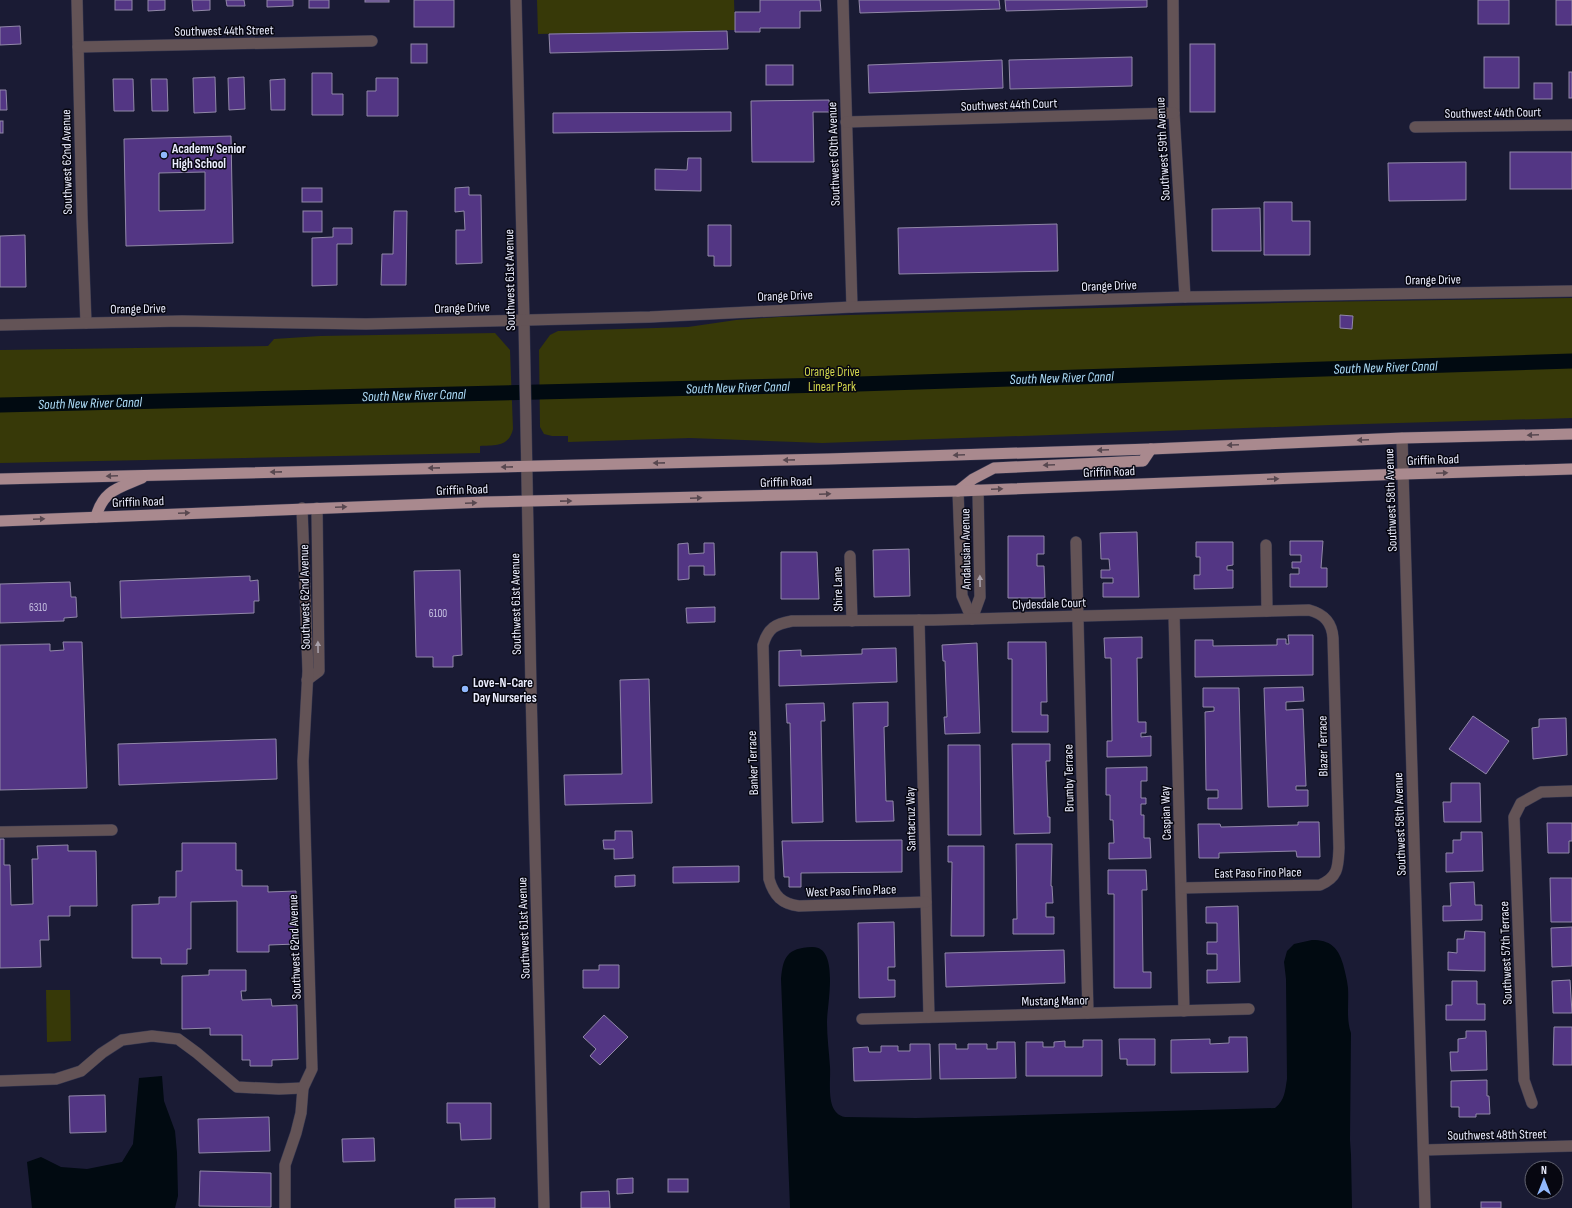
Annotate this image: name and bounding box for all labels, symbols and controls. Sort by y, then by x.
street label: Southwest 44th Street [174,22,274,40]
street label: Southwest 44th Court [961,95,1058,115]
street label: Southwest 59th Avenue [1152,97,1174,201]
street label: Southwest 60th Avenue [824,102,844,206]
street label: Southwest 44th Court [1445,104,1541,122]
street label: Southwest 62nd Avenue [58,109,76,215]
place label: Academy Senior High School [171,141,246,172]
marker: Academy Senior High School [159,150,169,160]
street label: Southwest 61st Avenue [501,229,519,331]
street label: Orange Drive [1405,272,1461,288]
street label: Orange Drive [1081,277,1137,295]
street label: Orange Drive [757,287,813,305]
street label: Orange Drive [434,299,490,317]
street label: Orange Drive [110,301,166,317]
water label: South New River Canal [1333,357,1438,378]
park label: Orange Drive Linear Park [804,364,860,395]
water label: South New River Canal [1009,368,1114,388]
water label: South New River Canal [686,378,790,397]
water label: South New River Canal [362,386,466,405]
water label: South New River Canal [38,394,143,413]
one-way arrow [1527,431,1539,438]
one-way arrow [1357,436,1369,443]
one-way arrow [1227,442,1239,449]
one-way arrow [1096,447,1109,453]
street label: Southwest 58th Avenue [1381,448,1401,552]
street label: Griffin Road [1407,451,1459,469]
one-way arrow [952,452,965,458]
one-way arrow [782,457,795,463]
one-way arrow [652,460,665,466]
one-way arrow [1043,462,1055,469]
one-way arrow [501,463,513,470]
street label: Griffin Road [1083,463,1135,481]
one-way arrow [427,465,440,471]
one-way arrow [269,469,282,475]
one-way arrow [1436,470,1449,476]
one-way arrow [106,473,118,480]
street label: Griffin Road [760,473,812,491]
one-way arrow [1267,476,1280,482]
street label: Griffin Road [436,481,488,499]
one-way arrow [991,486,1004,492]
one-way arrow [819,491,832,497]
street label: Griffin Road [112,493,164,511]
one-way arrow [690,494,702,501]
one-way arrow [560,498,573,504]
one-way arrow [465,500,478,506]
one-way arrow [335,504,348,510]
street label: Andalusian Avenue [957,508,975,591]
one-way arrow [178,510,190,517]
one-way arrow [33,516,46,522]
street label: Southwest 62nd Avenue [296,544,314,650]
street label: Southwest 61st Avenue [507,553,525,655]
street label: Shire Lane [830,566,846,612]
one-way arrow [977,574,983,587]
street label: Clydesdale Court [1012,595,1086,613]
house number: 6310 [29,601,47,614]
house number: 6100 [429,607,447,620]
one-way arrow [315,640,321,653]
place label: Love-N-Care Day Nurseries [473,675,537,706]
marker: Love-N-Care Day Nurseries [460,684,470,694]
street label: Blazer Terrace [1314,715,1332,777]
street label: Banker Terrace [744,730,762,795]
street label: Brumby Terrace [1060,744,1078,812]
street label: Southwest 58th Avenue [1390,772,1410,876]
street label: Caspian Way [1157,786,1175,840]
street label: Santacruz Way [902,787,920,851]
street label: East Paso Fino Place [1214,864,1302,882]
street label: Southwest 61st Avenue [514,877,534,979]
street label: West Paso Fino Place [806,881,897,901]
street label: Southwest 62nd Avenue [285,894,305,1000]
street label: Southwest 57th Terrace [1496,901,1516,1005]
street label: Mustang Manor [1021,992,1089,1010]
street label: Southwest 48th Street [1447,1126,1547,1144]
north arrow [1524,1160,1564,1200]
text: N [1541,1164,1547,1177]

